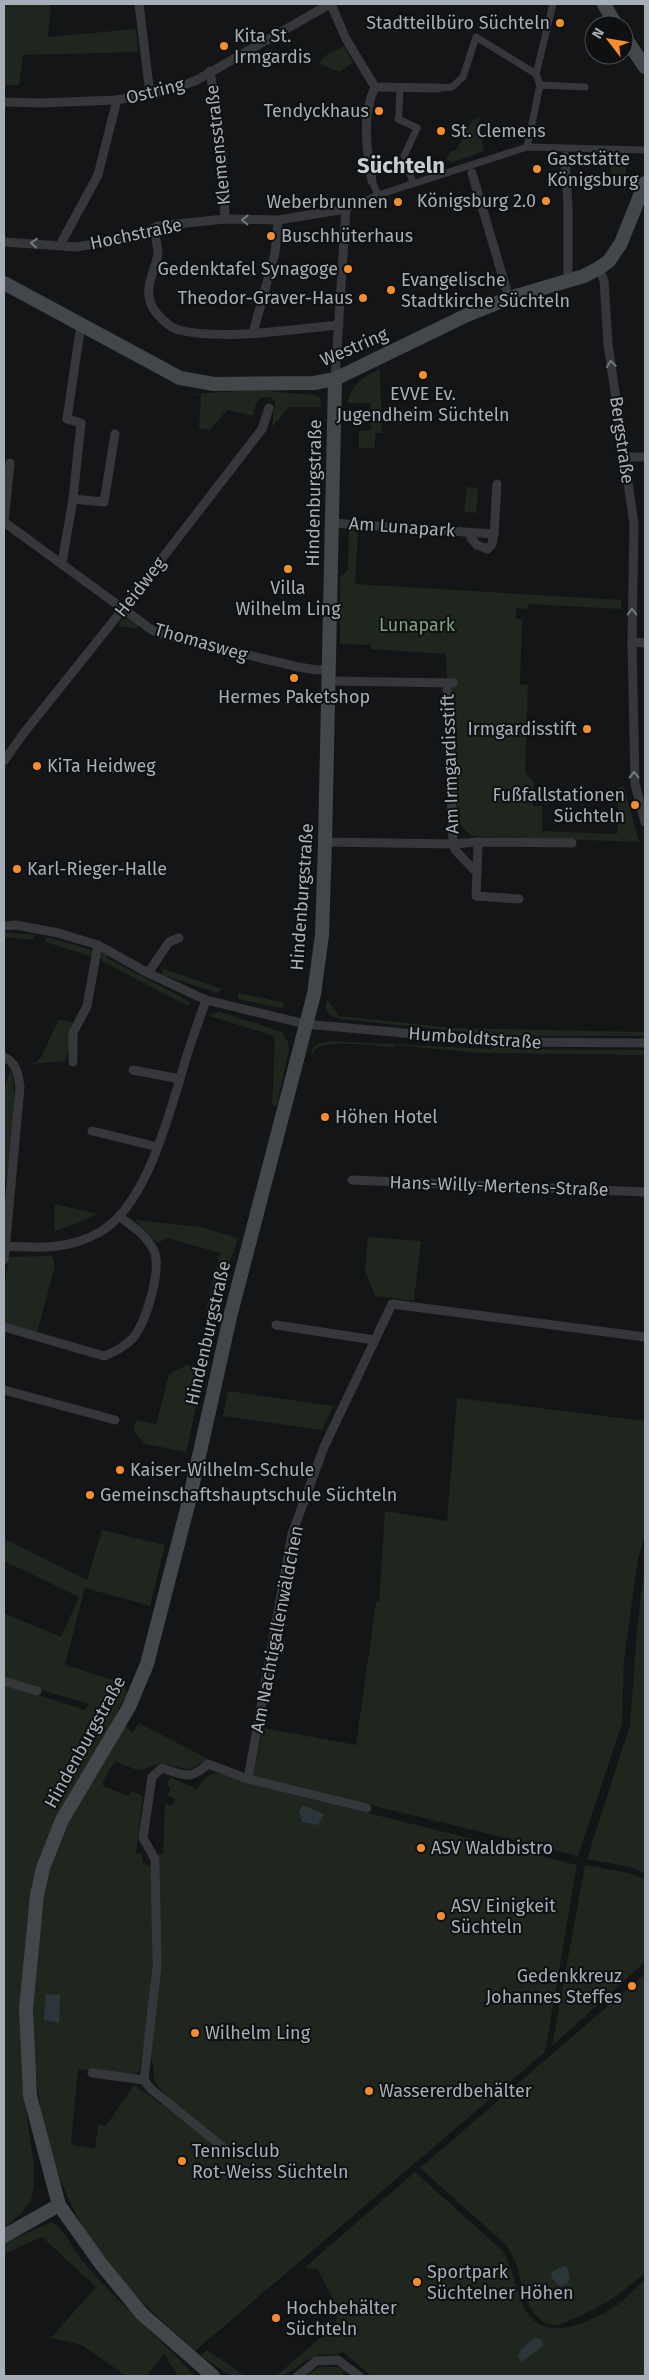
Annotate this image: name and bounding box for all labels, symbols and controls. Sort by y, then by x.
place label: Stadtteilbüro Süchteln [366,12,550,34]
north arrow [584,15,634,65]
marker: Stadtteilbüro Süchteln [554,17,566,29]
place label: Kita St. Irmgardis [234,25,311,68]
text: N [589,25,608,42]
marker: Kita St. Irmgardis [218,40,230,52]
street label: Ostring [124,73,187,109]
street label: Klemensstraße [201,84,235,206]
place label: Tendyckhaus [264,100,369,122]
marker: Tendyckhaus [373,105,385,117]
place label: St. Clemens [451,120,546,142]
marker: St. Clemens [435,125,447,137]
place label: Gaststätte Königsburg [547,148,639,191]
district label: Süchteln [357,152,445,179]
marker: Gaststätte Königsburg [531,163,543,175]
place label: Königsburg 2.0 [417,190,536,212]
place label: Weberbrunnen [266,191,388,213]
marker: Königsburg 2.0 [540,195,552,207]
marker: Weberbrunnen [392,196,404,208]
street label: Hochstraße [88,214,184,254]
one-way arrow [241,215,249,225]
place label: Buschhüterhaus [281,225,413,247]
marker: Buschhüterhaus [265,230,277,242]
one-way arrow [30,238,38,249]
place label: Gedenktafel Synagoge [158,258,338,280]
marker: Gedenktafel Synagoge [342,263,354,275]
place label: Evangelische Stadtkirche Süchteln [401,269,570,312]
marker: Evangelische Stadtkirche Süchteln [385,284,397,296]
place label: Theodor-Graver-Haus [178,287,353,309]
marker: Theodor-Graver-Haus [357,292,369,304]
street label: Westring [317,323,392,371]
one-way arrow [606,359,617,367]
marker: EVVE Ev. Jugendheim Süchteln [417,369,429,381]
place label: EVVE Ev. Jugendheim Süchteln [336,383,510,426]
street label: Bergstraße [605,395,639,485]
street label: Hindenburgstraße [302,419,326,567]
street label: Am Lunapark [348,512,457,542]
street label: Heidweg [110,552,171,621]
marker: Villa Wilhelm Ling [282,563,294,575]
place label: Villa Wilhelm Ling [236,577,341,620]
one-way arrow [627,608,637,616]
park label: Lunapark [379,614,456,636]
street label: Thomasweg [152,618,251,666]
marker: Hermes Paketshop [288,672,300,684]
place label: Hermes Paketshop [218,686,370,708]
street label: Am Irmgardisstift [437,693,463,834]
place label: Irmgardisstift [468,718,577,740]
marker: Irmgardisstift [581,723,593,735]
place label: KiTa Heidweg [47,755,156,777]
marker: KiTa Heidweg [31,760,43,772]
one-way arrow [629,770,640,778]
place label: Fußfallstationen Süchteln [493,784,625,827]
marker: Fußfallstationen Süchteln [629,799,641,811]
street label: Hindenburgstraße [286,823,318,971]
place label: Karl-Rieger-Halle [27,858,167,880]
marker: Karl-Rieger-Halle [11,863,23,875]
street label: Humboldtstraße [408,1022,542,1054]
place label: Höhen Hotel [335,1106,438,1128]
marker: Höhen Hotel [319,1111,331,1123]
street label: Hans-Willy-Mertens-Straße [389,1171,609,1201]
street label: Hindenburgstraße [181,1259,235,1407]
place label: Kaiser-Wilhelm-Schule [130,1459,314,1481]
marker: Kaiser-Wilhelm-Schule [114,1464,126,1476]
place label: Gemeinschaftshauptschule Süchteln [100,1484,397,1506]
marker: Gemeinschaftshauptschule Süchteln [84,1489,96,1501]
street label: Am Nachtigallenwäldchen [246,1524,308,1734]
street label: Hindenburgstraße [40,1672,130,1812]
place label: ASV Waldbistro [431,1837,553,1859]
marker: ASV Waldbistro [415,1842,427,1854]
place label: ASV Einigkeit Süchteln [451,1895,556,1938]
marker: ASV Einigkeit Süchteln [435,1910,447,1922]
place label: Gedenkkreuz Johannes Steffes [486,1965,622,2008]
marker: Gedenkkreuz Johannes Steffes [626,1980,638,1992]
place label: Wilhelm Ling [205,2022,311,2044]
marker: Wilhelm Ling [189,2027,201,2039]
place label: Wassererdbehälter [379,2080,532,2102]
marker: Wassererdbehälter [363,2085,375,2097]
place label: Tennisclub Rot-Weiss Süchteln [192,2140,348,2183]
marker: Tennisclub Rot-Weiss Süchteln [176,2155,188,2167]
place label: Sportpark Süchtelner Höhen [427,2261,573,2304]
marker: Sportpark Süchtelner Höhen [411,2276,423,2288]
place label: Hochbehälter Süchteln [286,2297,397,2340]
marker: Hochbehälter Süchteln [270,2312,282,2324]

